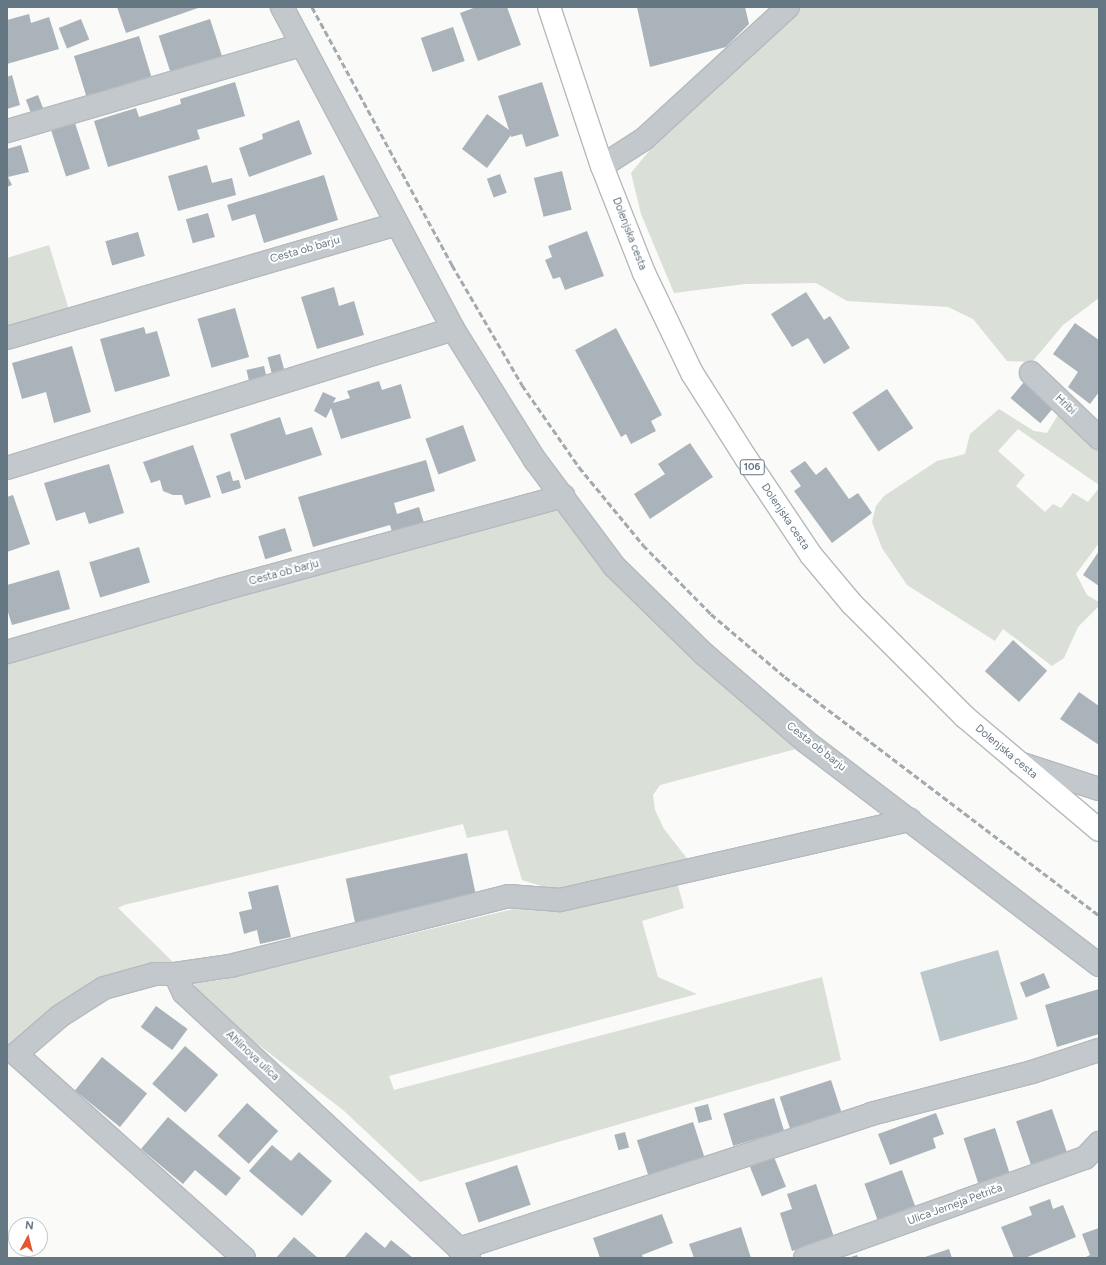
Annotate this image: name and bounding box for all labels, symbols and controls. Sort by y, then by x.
street label: Dolenjska cesta [609,196,649,272]
street label: Cesta ob barju [269,234,341,266]
street label: Hribi [1052,392,1078,418]
road number: 106 [739,459,765,475]
street label: Dolenjska cesta [758,481,812,553]
street label: Cesta ob barju [248,557,320,589]
street label: Cesta ob barju [784,720,848,774]
street label: Dolenjska cesta [972,722,1040,782]
street label: Ahlinova ulica [223,1028,281,1084]
street label: Ulica Jerneja Petriča [906,1182,1004,1228]
north arrow [8,1217,48,1257]
text: N [24,1219,34,1233]

